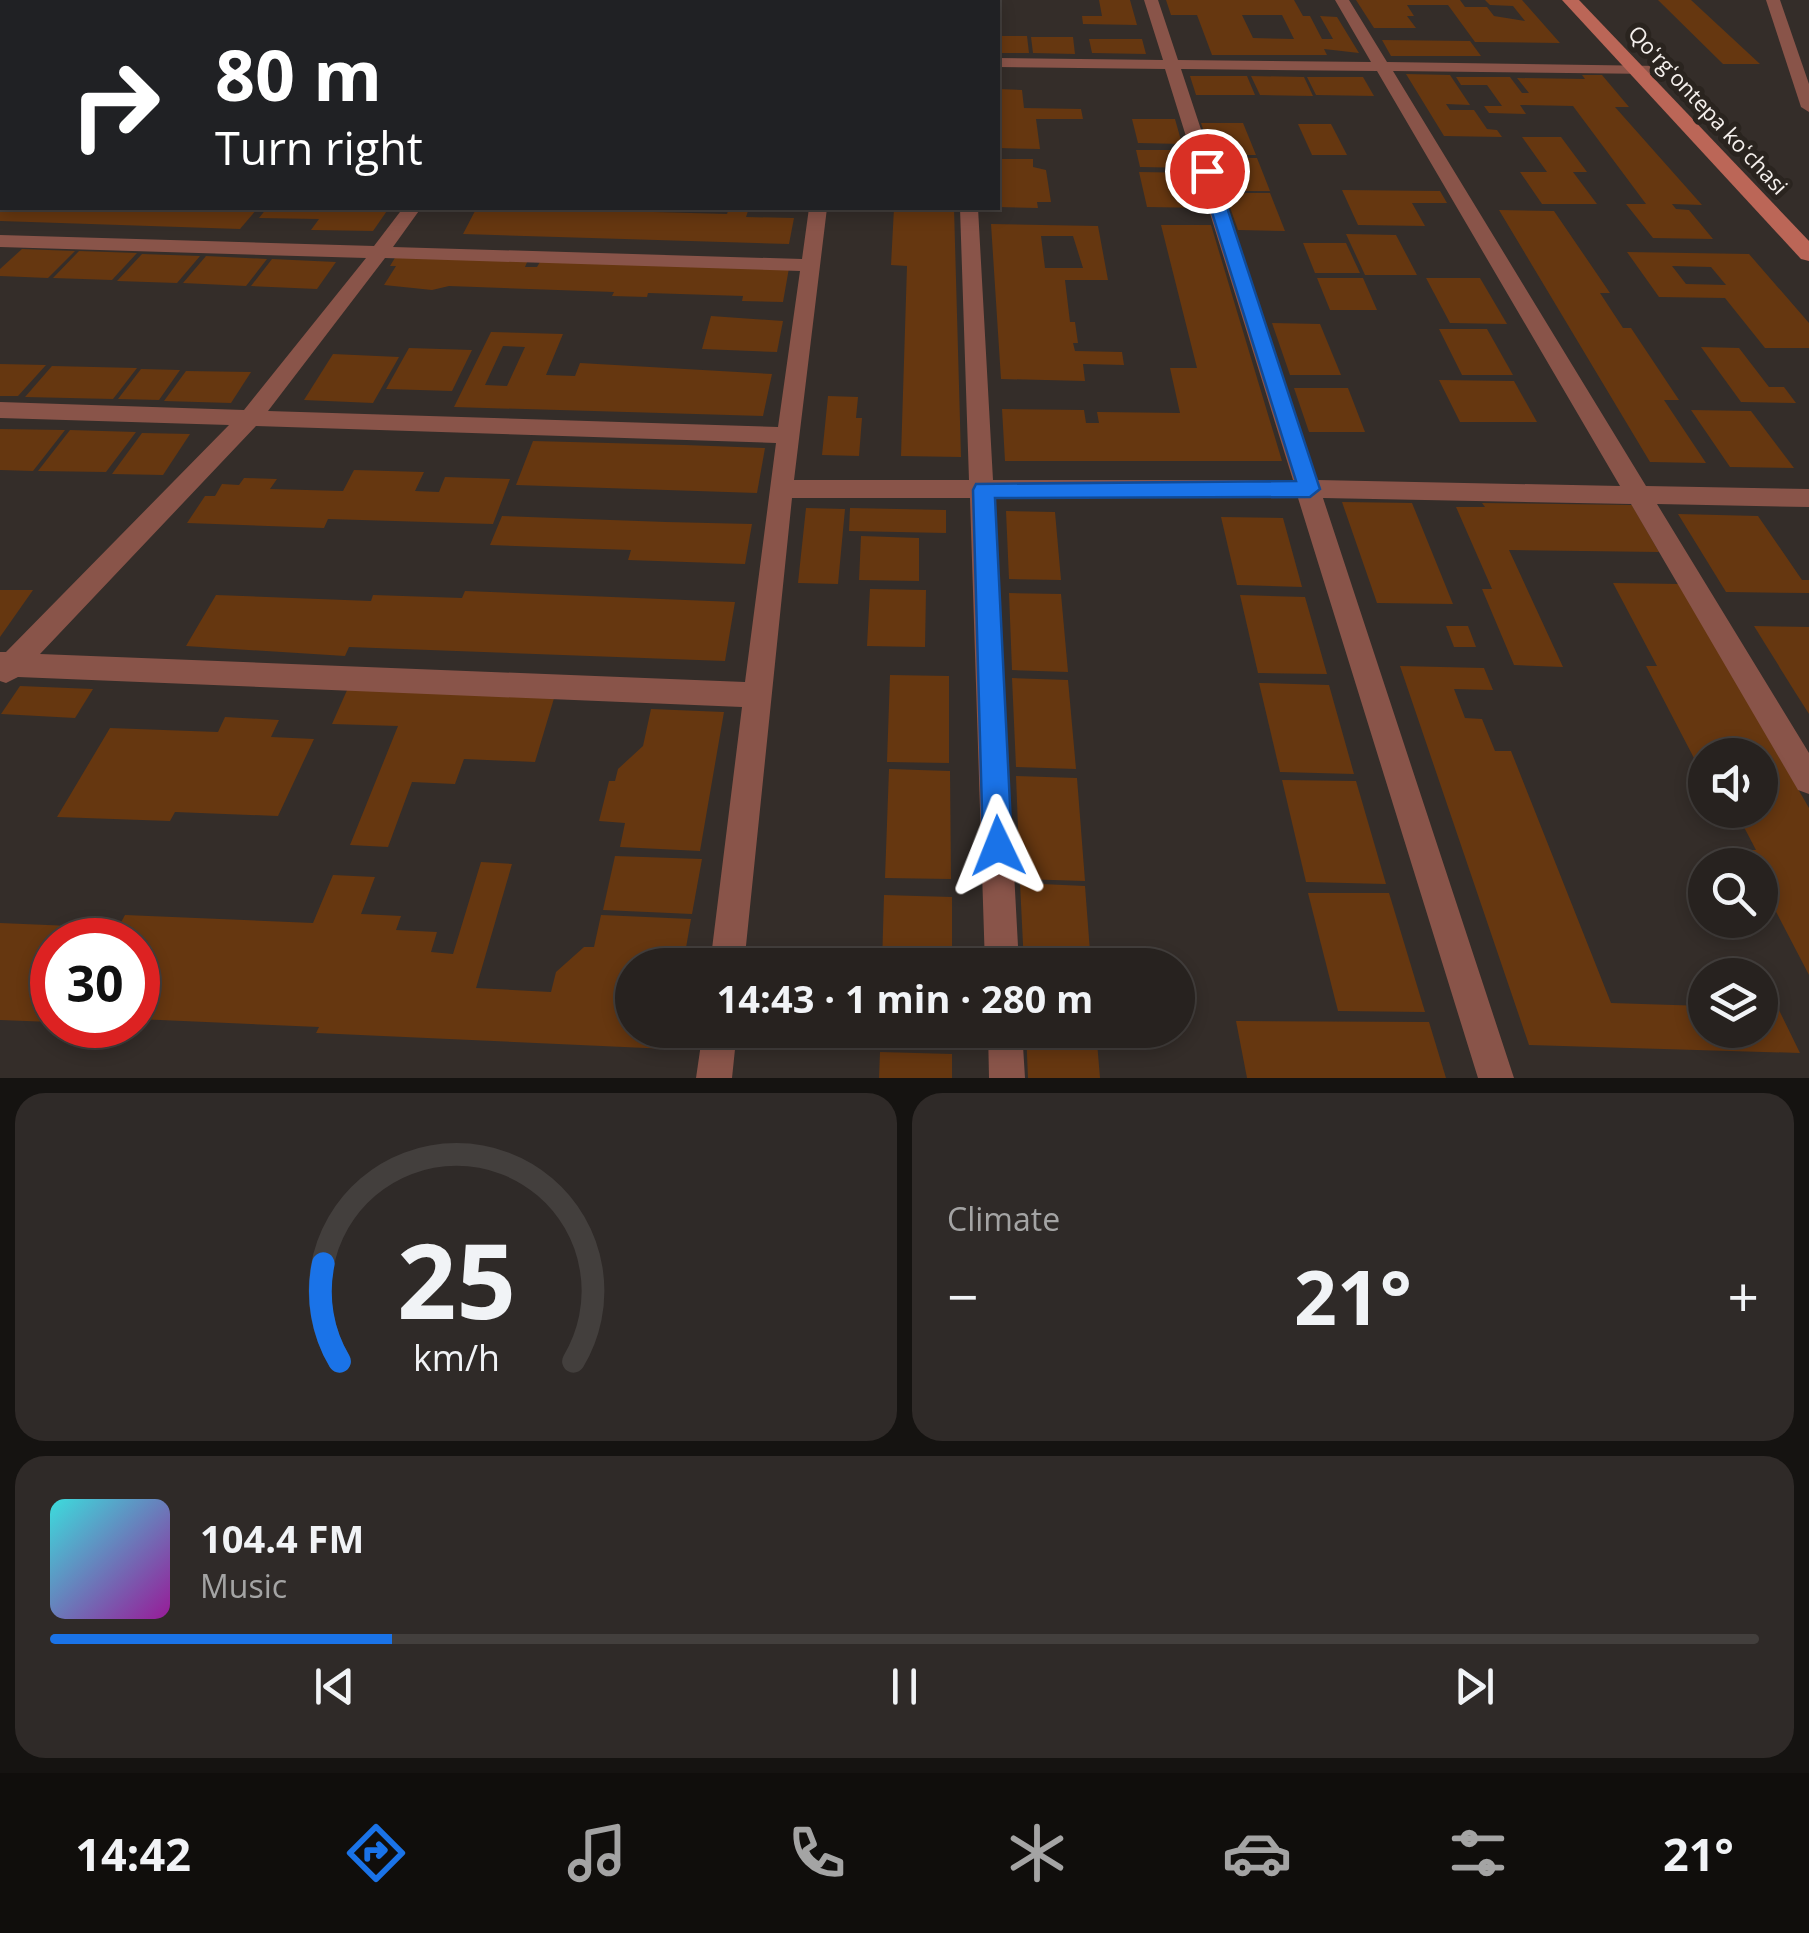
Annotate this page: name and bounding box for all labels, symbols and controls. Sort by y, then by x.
street label: Qoʻrgʻontepa koʻchasi [1622,18,1795,200]
text: 80 m [215,26,382,122]
icon: right [50,40,180,170]
text: Turn right [215,117,423,178]
pin [1165,129,1250,214]
icon: arrive [1180,144,1235,199]
map controls [1688,738,1778,1048]
button: sound [1688,738,1778,828]
position arrow [946,794,1050,898]
button: search [1688,848,1778,938]
speed limit sign: 30 [30,918,160,1048]
button: layers [1688,958,1778,1048]
text: 14:43 · 1 min · 280 m [717,972,1093,1024]
text: Climate [947,1197,1060,1240]
text: 25 [397,1208,515,1349]
text: 21° [1294,1245,1412,1347]
text: − [947,1258,978,1333]
text: + [1728,1258,1759,1333]
text: km/h [413,1333,499,1381]
text: 104.4 FM [200,1512,364,1564]
text: Music [200,1564,287,1607]
icon: previous [307,1659,362,1714]
icon: pause [877,1659,932,1714]
icon: next [1447,1659,1502,1714]
icon: directions [341,1818,411,1888]
icon: music [562,1818,632,1888]
icon: phone [782,1818,852,1888]
icon: climate [1002,1818,1072,1888]
icon: car [1222,1818,1292,1888]
icon: filters [1443,1818,1513,1888]
text: 14:42 [75,1823,191,1884]
text: 21° [1663,1823,1734,1884]

